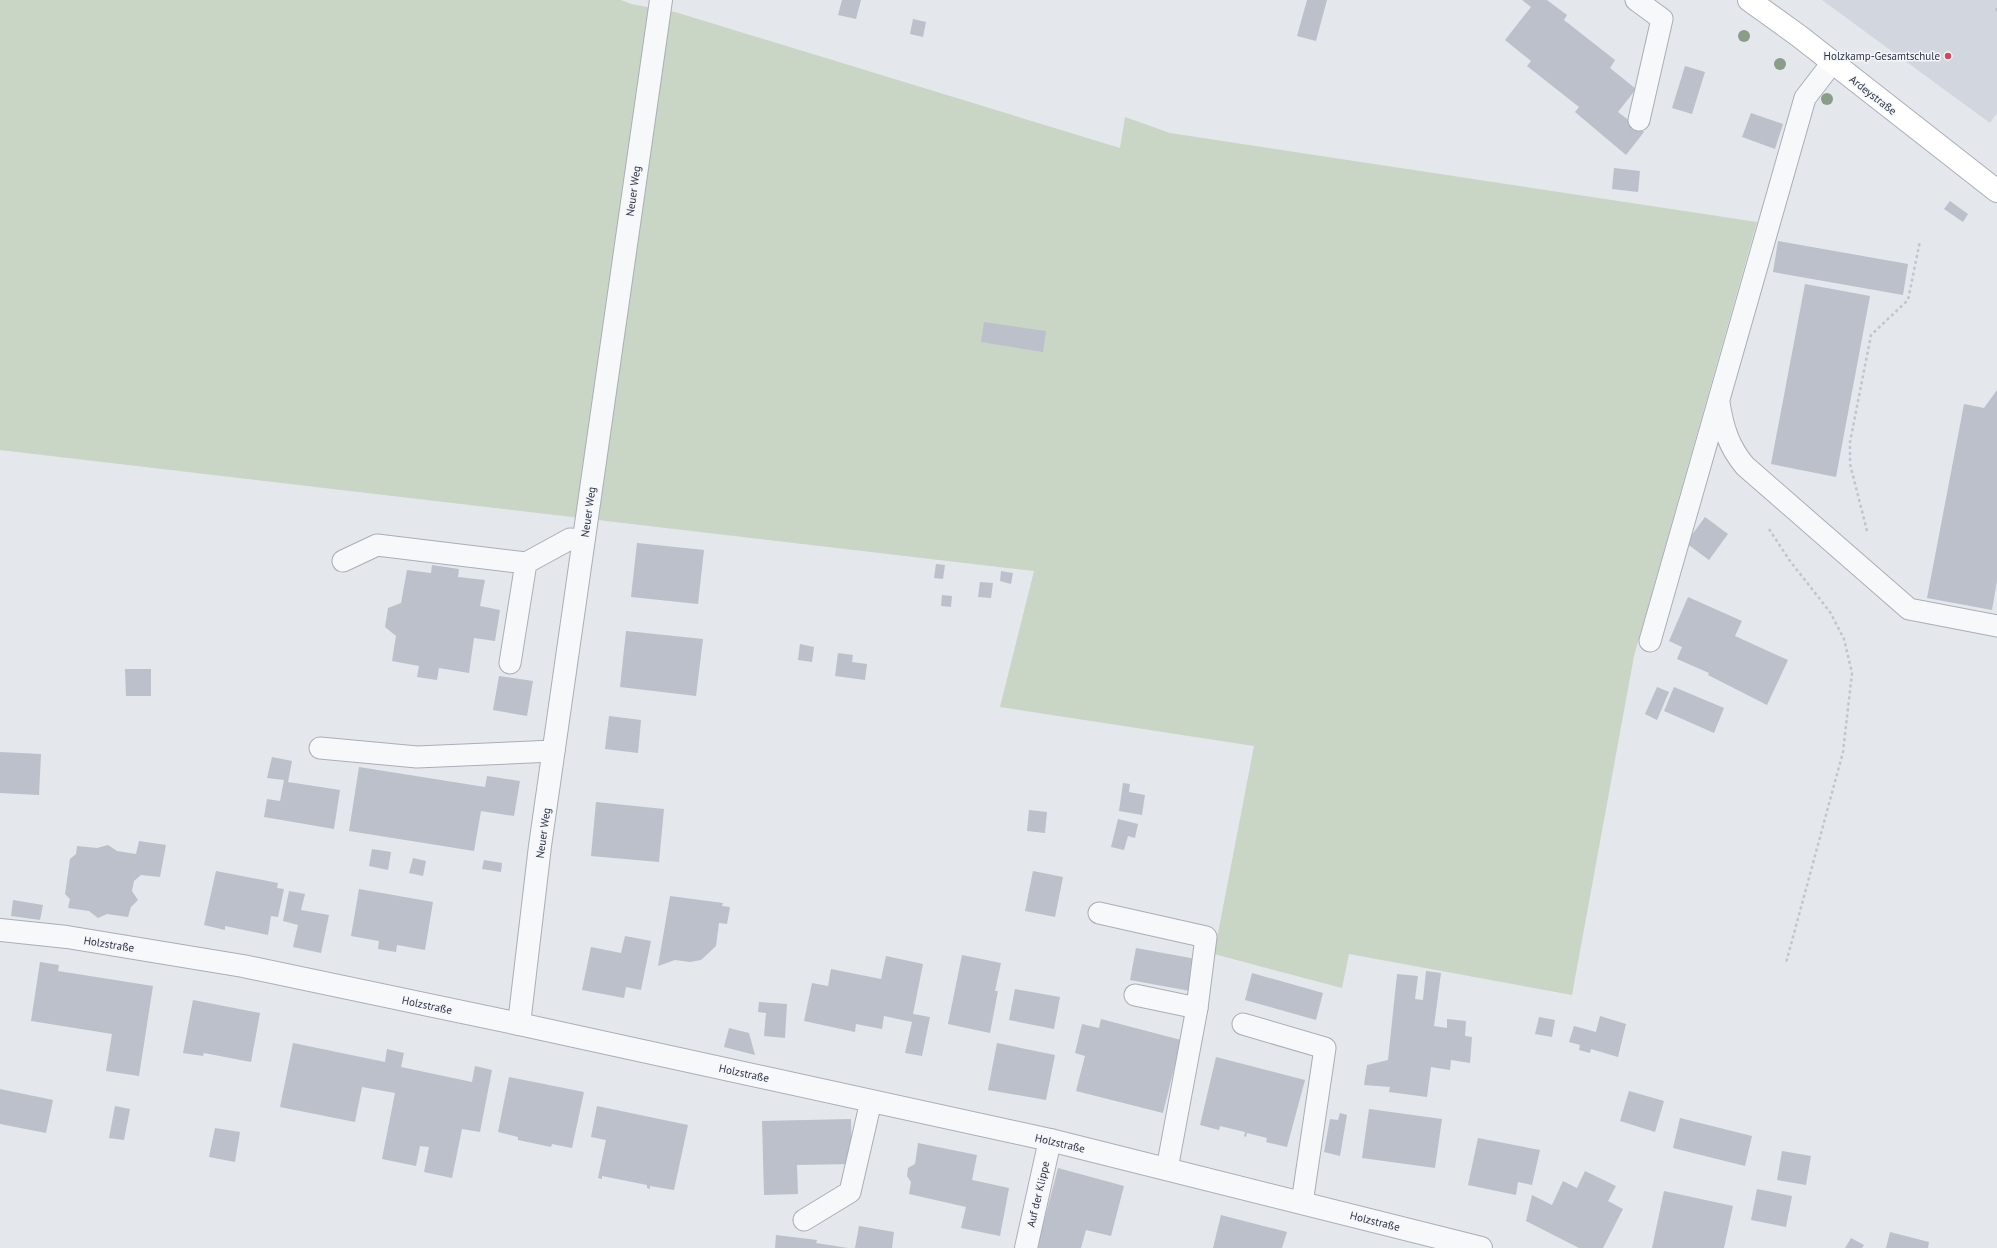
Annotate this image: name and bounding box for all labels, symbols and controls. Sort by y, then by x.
place label: Holzkamp-Gesamtschule [1824,49,1940,63]
marker: Holzkamp-Gesamtschule [1943,51,1953,61]
street label: Ardeystraße [1847,72,1900,118]
street label: Neuer Weg [623,165,643,217]
street label: Neuer Weg [578,486,598,538]
street label: Neuer Weg [533,807,553,859]
street label: Holzstraße [83,933,136,955]
street label: Holzstraße [401,993,454,1017]
street label: Holzstraße [718,1061,771,1085]
street label: Holzstraße [1034,1130,1087,1156]
street label: Auf der Klippe [1024,1159,1052,1228]
street label: Holzstraße [1349,1208,1402,1234]

